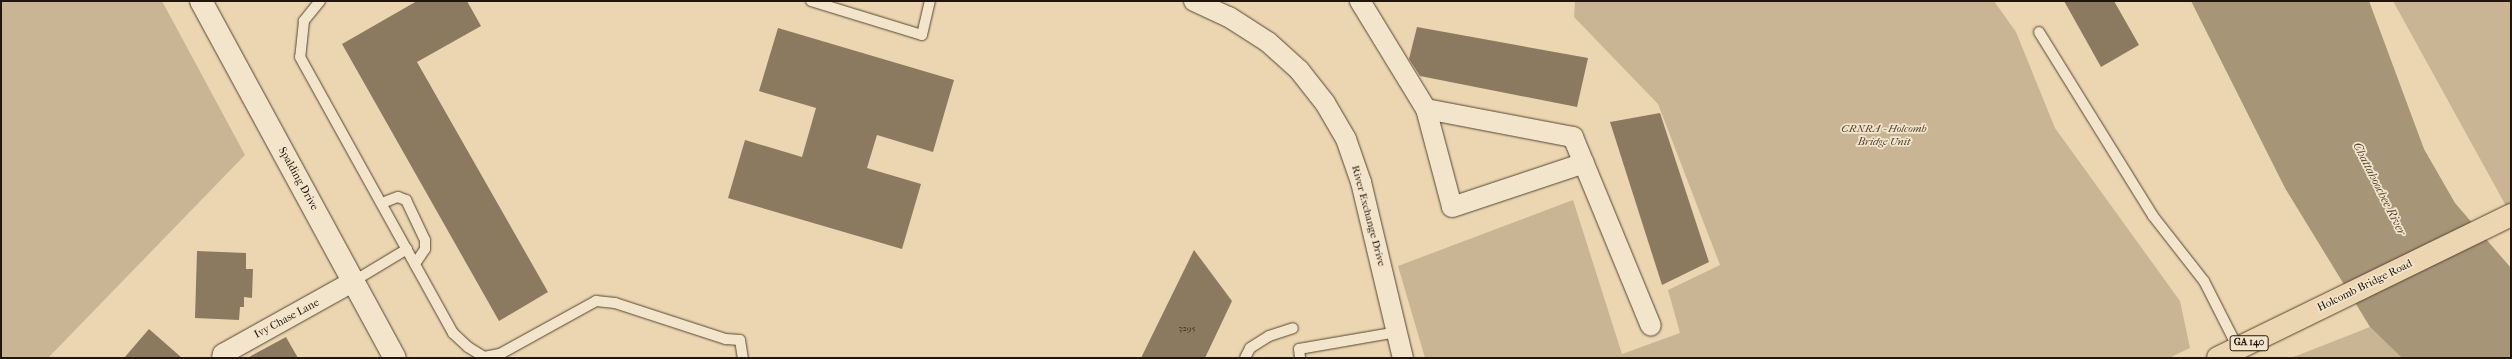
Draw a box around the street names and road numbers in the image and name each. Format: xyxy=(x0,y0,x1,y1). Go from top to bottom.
street label: Spalding Drive xyxy=(275,145,321,213)
street label: River Exchange Drive xyxy=(1348,164,1388,268)
street label: Holcomb Bridge Road xyxy=(2315,257,2415,315)
street label: Ivy Chase Lane xyxy=(252,296,322,342)
road number: GA 140 xyxy=(2229,335,2269,351)

